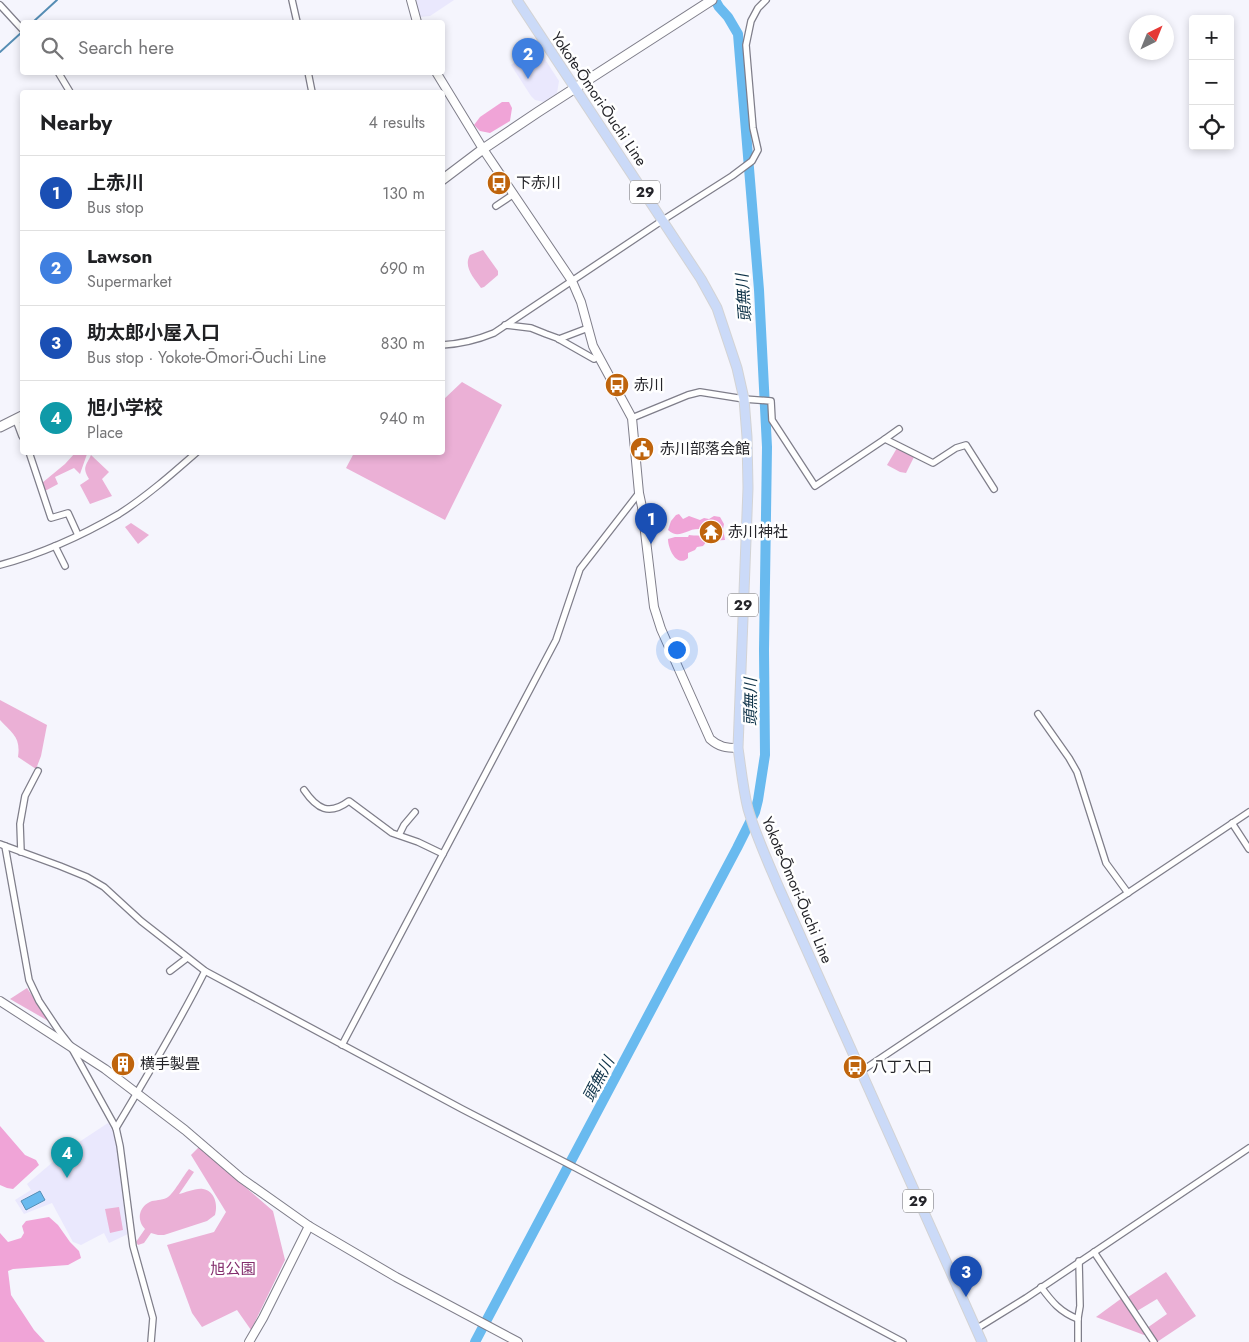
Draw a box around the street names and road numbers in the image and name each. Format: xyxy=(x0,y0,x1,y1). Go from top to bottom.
street label: Yokote-Ōmori-Ōuchi Line xyxy=(546,28,652,171)
road number: 29 xyxy=(630,180,660,203)
road number: 29 xyxy=(728,594,758,616)
street label: Yokote-Ōmori-Ōuchi Line xyxy=(756,813,838,967)
road number: 29 xyxy=(903,1190,933,1212)

